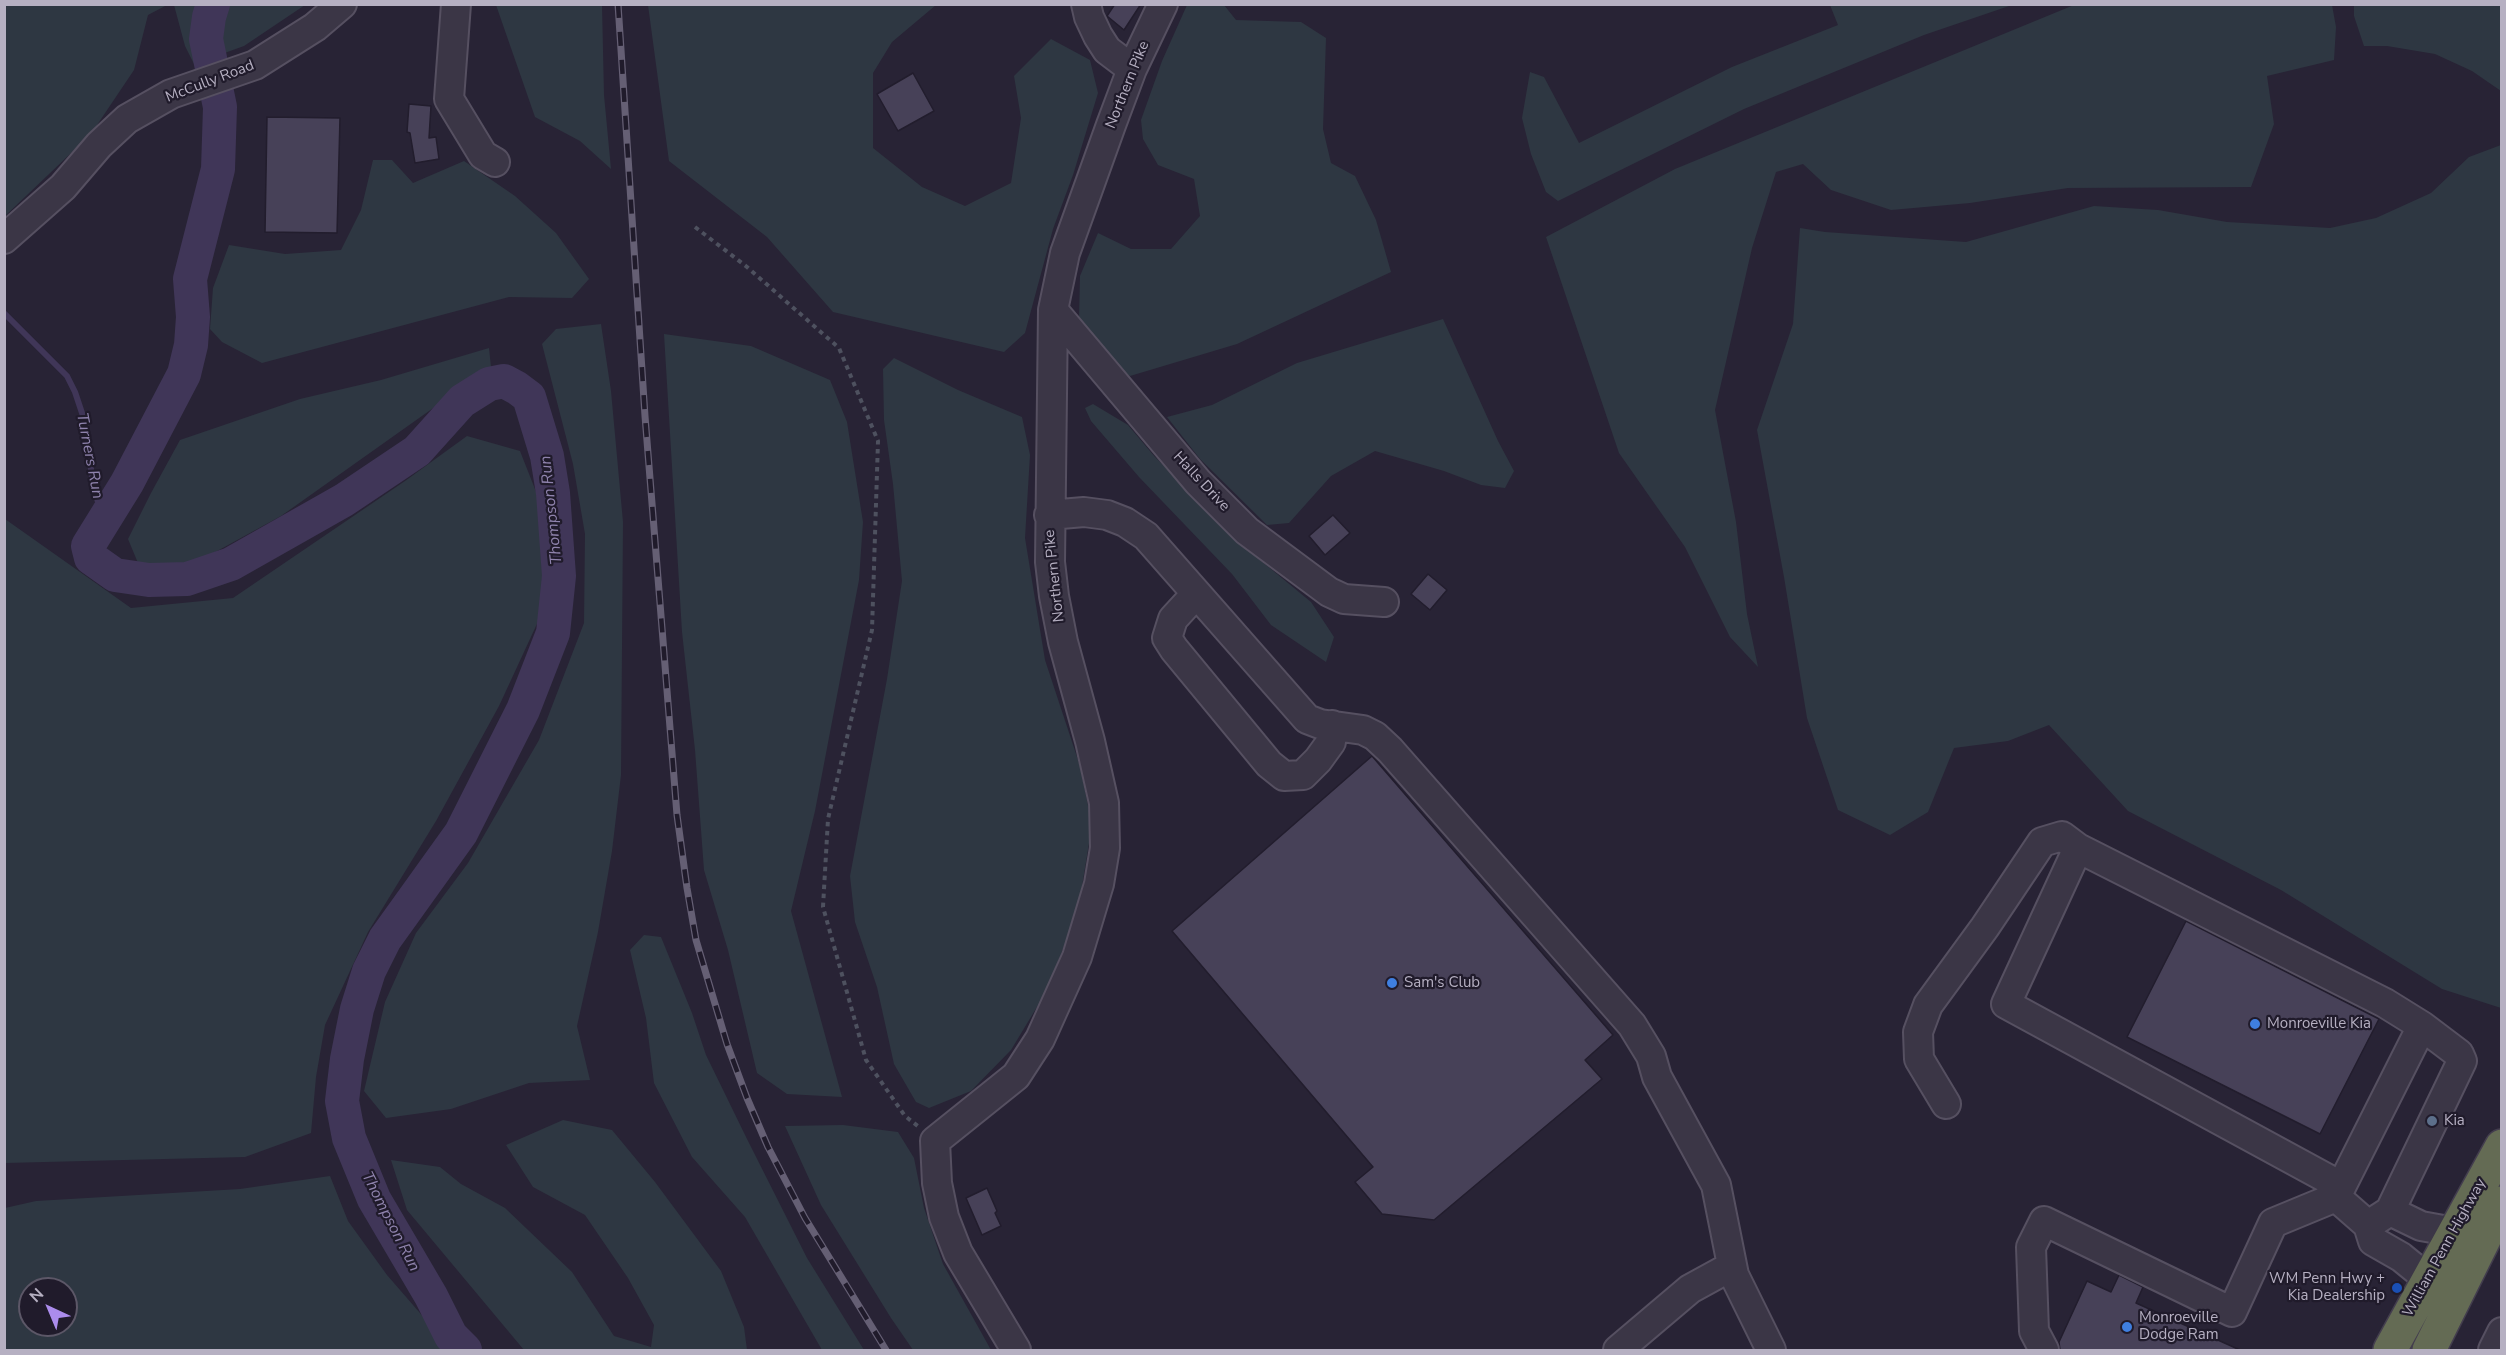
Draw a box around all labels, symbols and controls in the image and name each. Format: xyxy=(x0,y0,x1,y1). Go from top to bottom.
street label: Northern Pike xyxy=(1102,39,1154,131)
street label: McCully Road xyxy=(163,57,257,107)
water label: Turners Run xyxy=(71,411,107,501)
street label: Halls Drive xyxy=(1169,449,1233,515)
water label: Thompson Run xyxy=(537,455,567,565)
street label: Northern Pike xyxy=(1041,529,1069,623)
place label: Sam's Club xyxy=(1404,974,1480,992)
marker: Sam's Club xyxy=(1385,976,1399,990)
place label: Monroeville Kia xyxy=(2267,1015,2371,1033)
marker: Monroeville Kia xyxy=(2248,1017,2262,1031)
place label: Kia xyxy=(2444,1112,2465,1130)
marker: Kia xyxy=(2425,1114,2439,1128)
water label: Thompson Run xyxy=(357,1169,423,1275)
street label: William Penn Highway xyxy=(2400,1176,2490,1320)
place label: WM Penn Hwy + Kia Dealership xyxy=(2269,1270,2385,1305)
north arrow xyxy=(18,1277,78,1337)
marker: WM Penn Hwy + Kia Dealership xyxy=(2390,1281,2404,1295)
text: N xyxy=(25,1283,49,1308)
place label: Monroeville Dodge Ram xyxy=(2139,1309,2219,1344)
marker: Monroeville Dodge Ram xyxy=(2120,1320,2134,1334)

